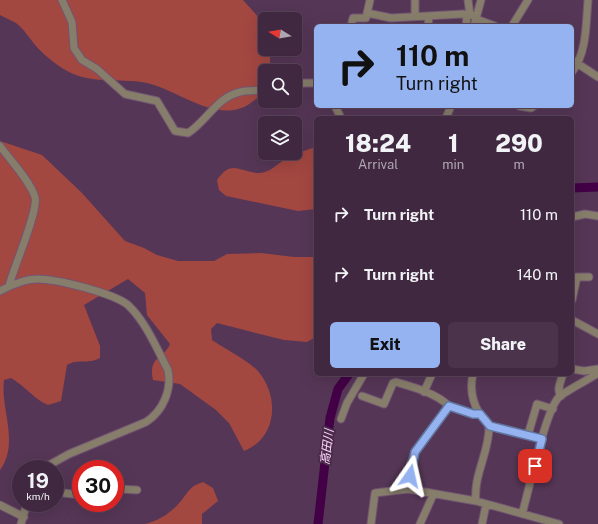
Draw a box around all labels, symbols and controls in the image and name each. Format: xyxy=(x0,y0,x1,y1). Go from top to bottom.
north arrow xyxy=(258,12,302,56)
map controls xyxy=(258,12,302,160)
text: 110 m xyxy=(396,39,469,72)
icon: right xyxy=(330,40,382,92)
button: search xyxy=(258,64,302,108)
text: Turn right xyxy=(396,73,478,94)
button: layers xyxy=(258,116,302,160)
text: 18:24 xyxy=(345,129,411,157)
text: 1 xyxy=(448,129,458,157)
text: 290 xyxy=(495,129,543,157)
text: Arrival xyxy=(358,157,398,172)
text: min xyxy=(442,157,464,172)
text: m xyxy=(513,157,525,172)
icon: right xyxy=(330,203,352,225)
text: Turn right xyxy=(364,206,434,223)
text: 110 m xyxy=(520,206,558,223)
icon: right xyxy=(330,263,352,285)
text: Turn right xyxy=(364,266,434,283)
text: 140 m xyxy=(517,266,558,283)
button: Exit xyxy=(330,322,440,368)
button: Share xyxy=(448,322,558,368)
water label: 高田川 xyxy=(318,426,336,466)
pin xyxy=(518,449,552,483)
position arrow xyxy=(389,455,431,497)
icon: arrive xyxy=(524,455,546,477)
speed limit sign: 30 xyxy=(72,460,124,512)
text: 19 xyxy=(27,469,49,493)
text: km/h xyxy=(26,490,50,502)

